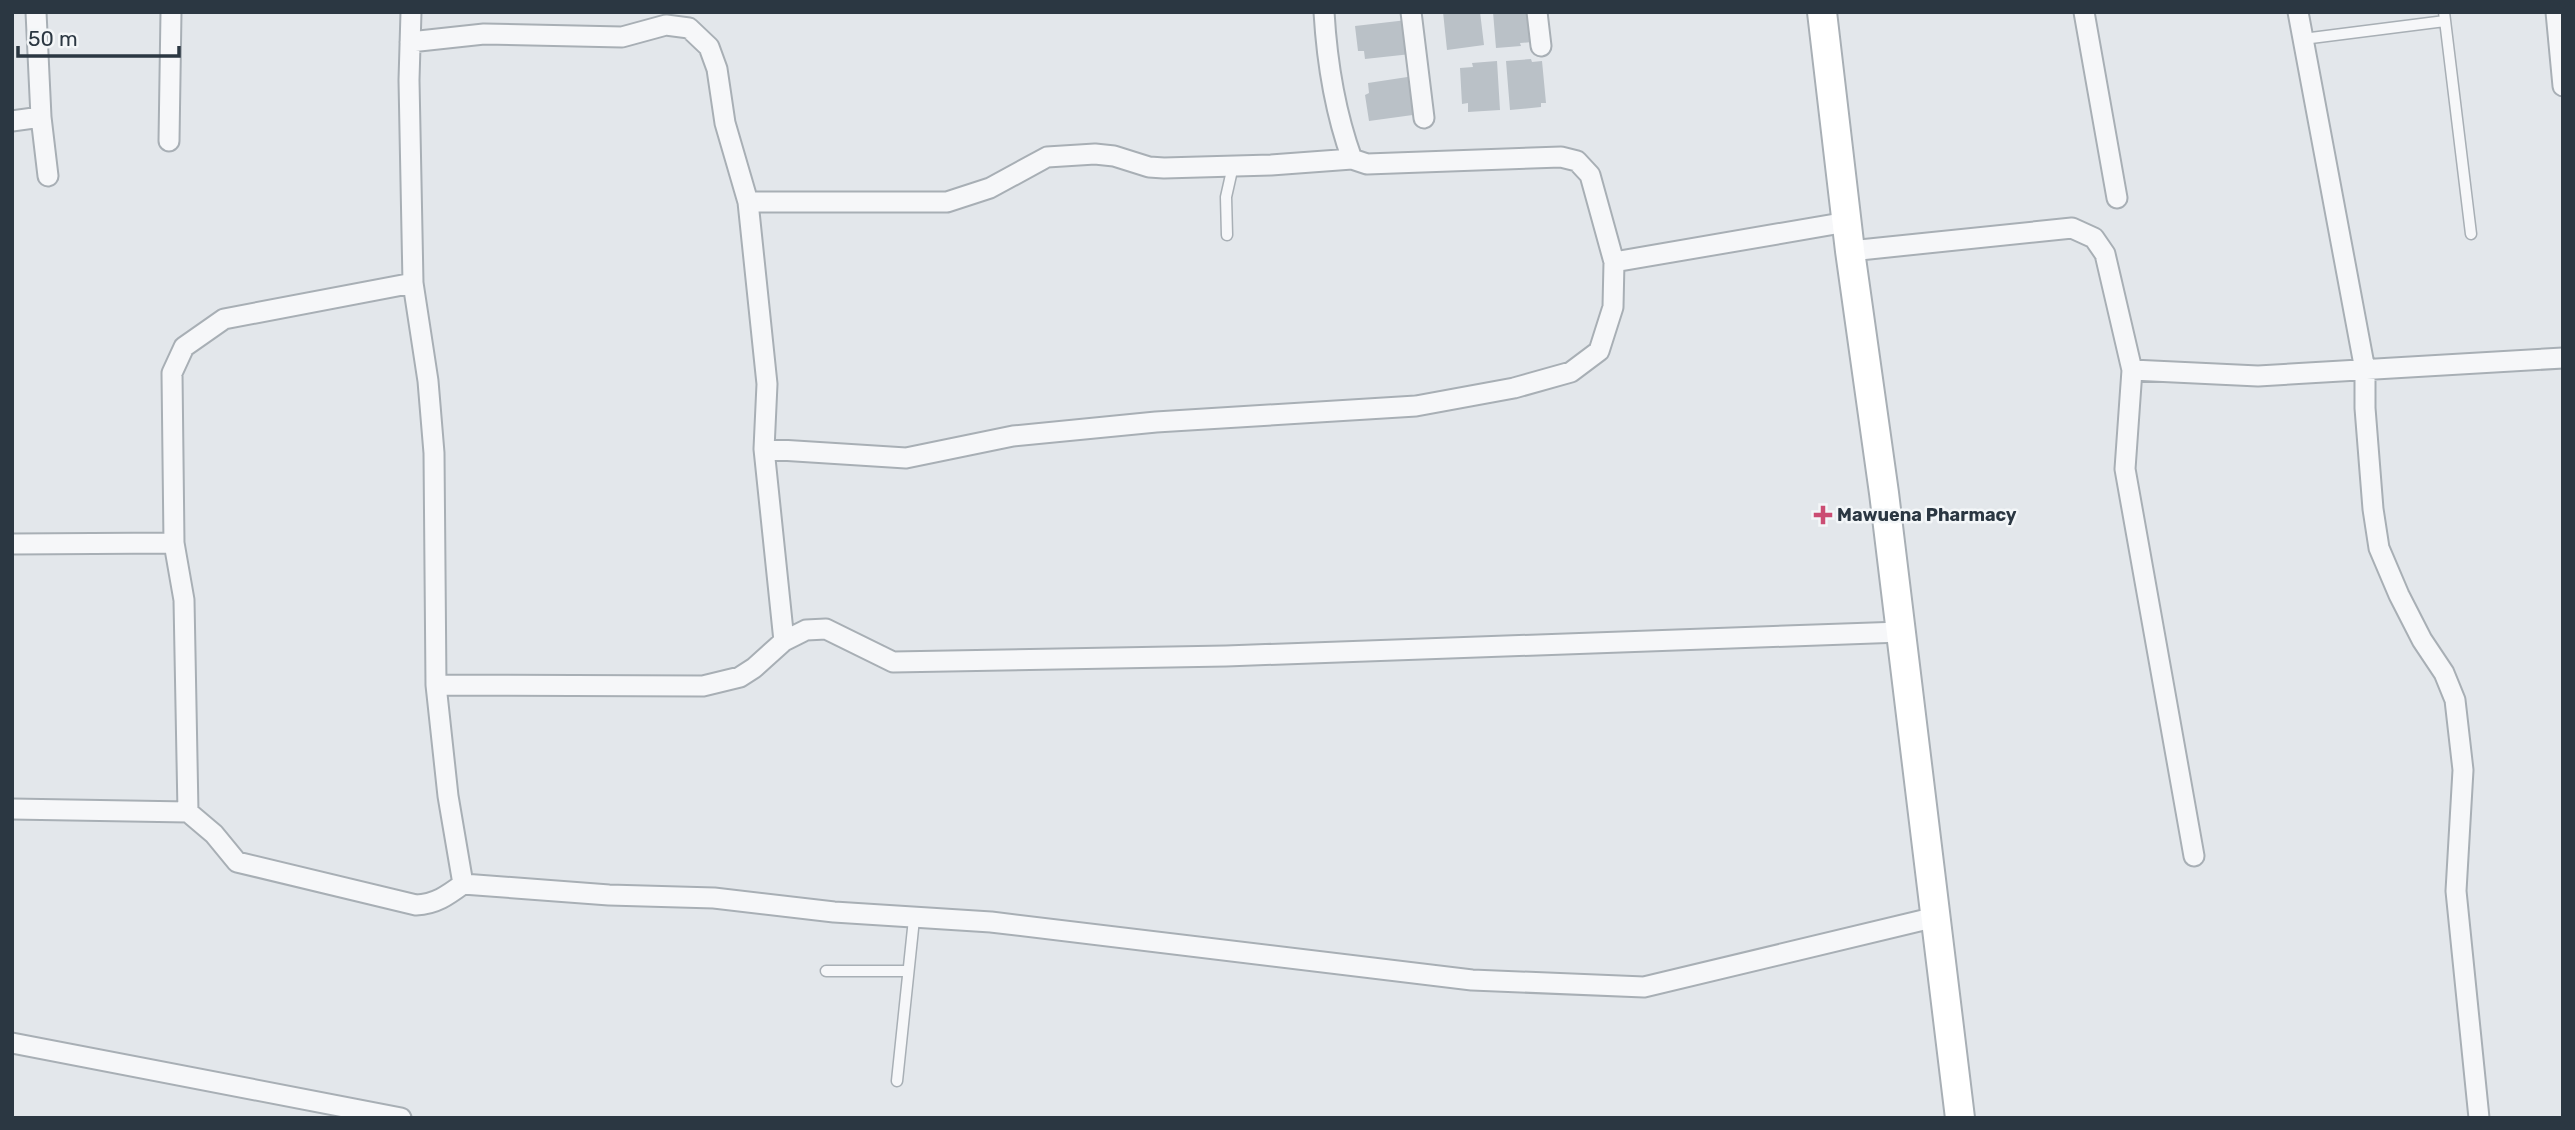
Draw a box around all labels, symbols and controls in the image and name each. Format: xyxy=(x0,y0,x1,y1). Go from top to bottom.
scale bar xyxy=(18,14,178,58)
text: 50 m xyxy=(28,26,78,51)
place label: Mawuena Pharmacy xyxy=(1837,504,2017,526)
marker: Mawuena Pharmacy xyxy=(1815,507,1831,523)

